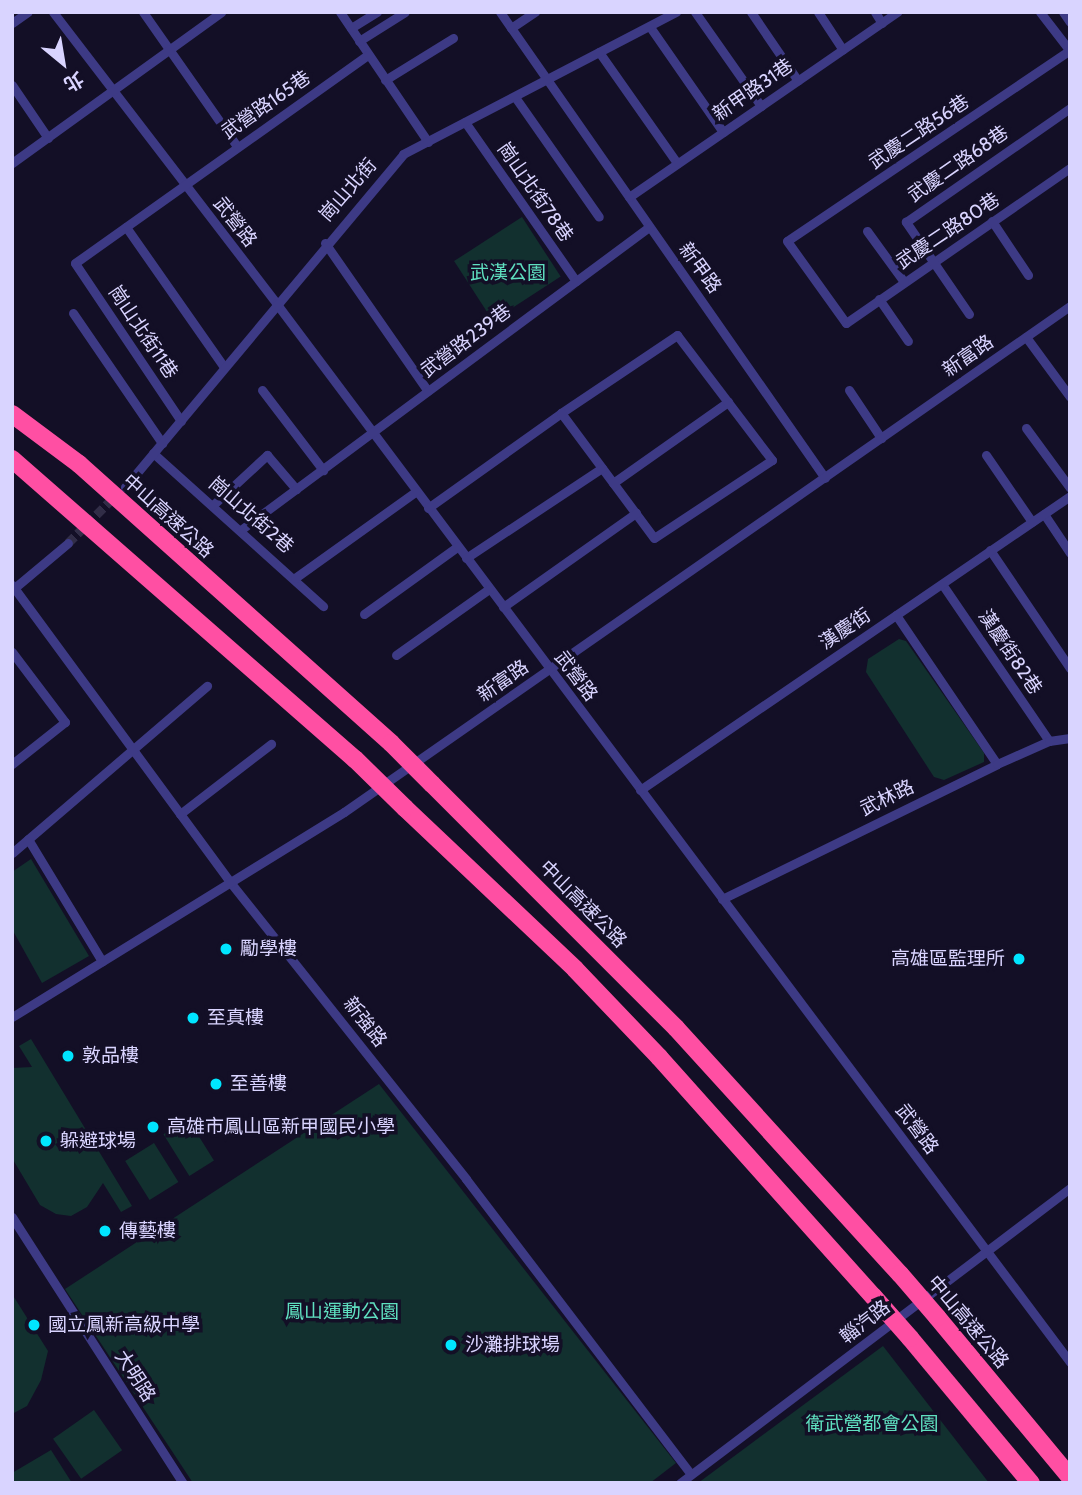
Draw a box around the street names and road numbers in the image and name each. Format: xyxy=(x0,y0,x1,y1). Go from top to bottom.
street label: 新甲路31巷 xyxy=(709,54,797,126)
street label: 武營路165巷 xyxy=(217,66,315,144)
street label: 武慶二路56巷 xyxy=(865,90,973,174)
street label: 武慶二路68巷 xyxy=(903,121,1013,207)
street label: 崗山北街78巷 xyxy=(492,138,578,246)
street label: 崗山北街 xyxy=(314,154,382,226)
street label: 武慶二路80巷 xyxy=(892,188,1004,274)
street label: 武營路 xyxy=(208,193,262,251)
street label: 新甲路 xyxy=(674,238,726,298)
street label: 崗山北街11巷 xyxy=(104,281,182,383)
street label: 武營路239巷 xyxy=(416,300,516,382)
street label: 新富路 xyxy=(938,330,998,382)
street label: 中山高速公路 xyxy=(118,469,218,563)
street label: 崗山北街2巷 xyxy=(204,472,298,558)
street label: 漢慶街 xyxy=(815,604,875,654)
street label: 漢慶街82巷 xyxy=(973,605,1047,699)
street label: 武營路 xyxy=(550,646,602,706)
street label: 新富路 xyxy=(473,655,533,707)
street label: 武林路 xyxy=(856,775,918,821)
street label: 中山高速公路 xyxy=(535,856,631,952)
street label: 新強路 xyxy=(338,993,392,1051)
street label: 武營路 xyxy=(891,1099,943,1159)
street label: 中山高速公路 xyxy=(923,1271,1013,1373)
street label: 輜汽路 xyxy=(836,1295,894,1349)
street label: 大明路 xyxy=(110,1346,160,1406)

